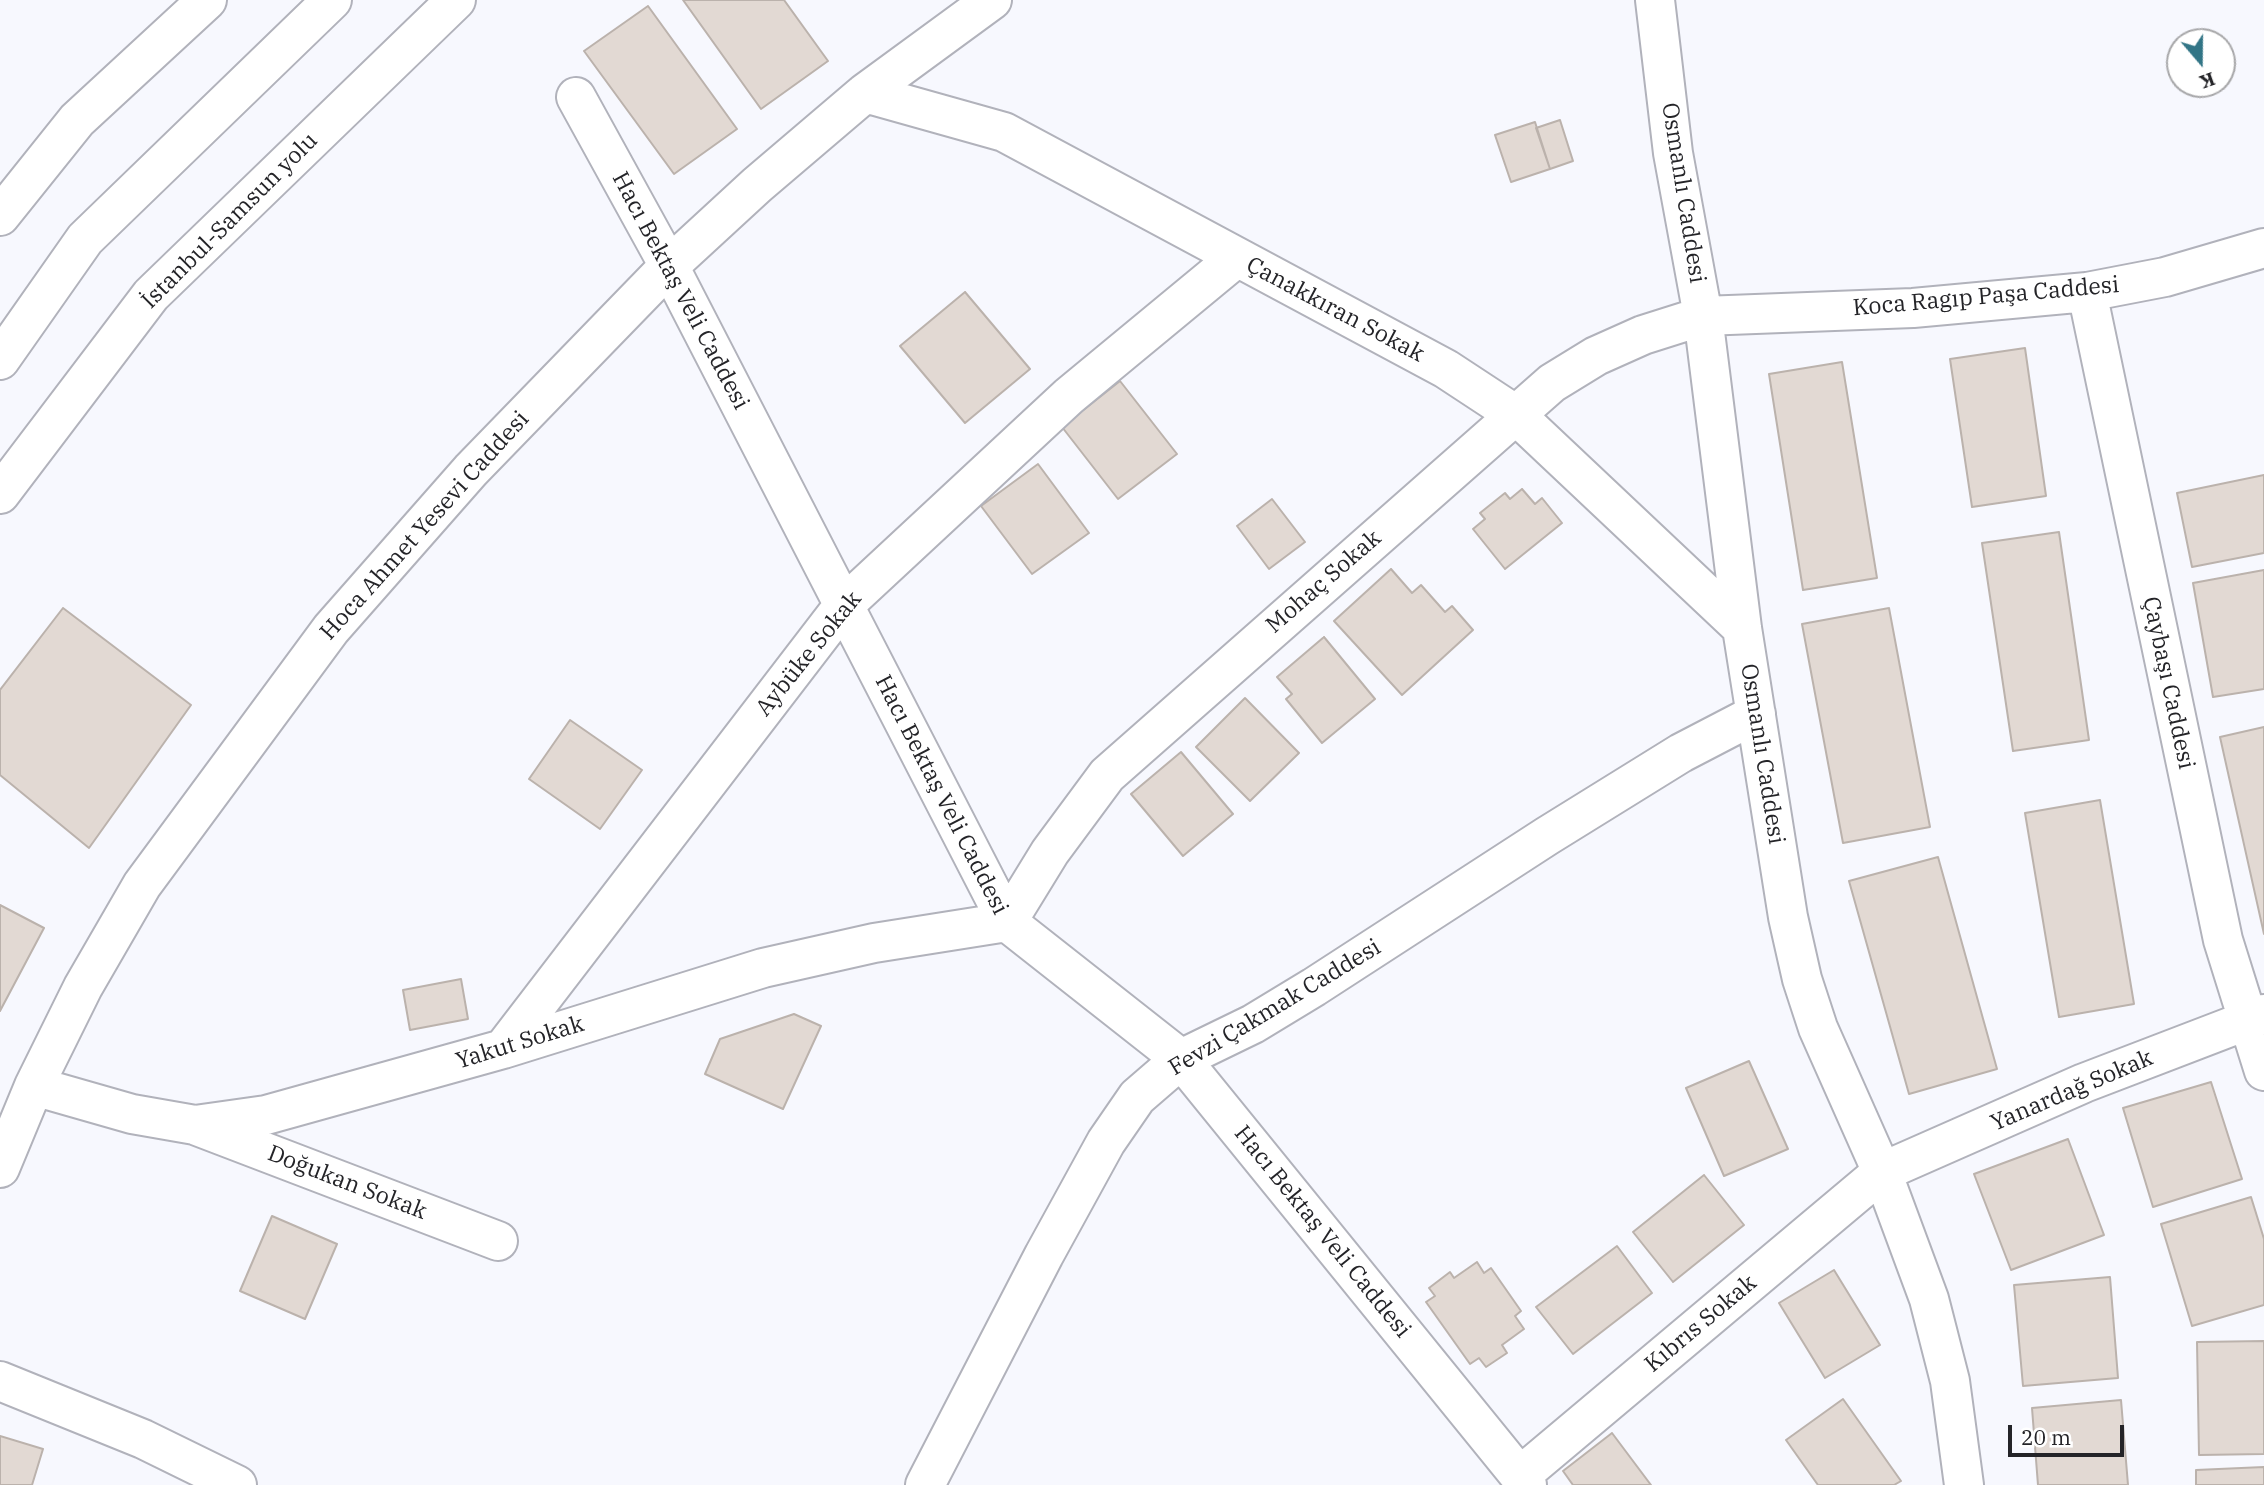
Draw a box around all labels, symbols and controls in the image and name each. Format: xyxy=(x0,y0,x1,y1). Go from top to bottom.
north arrow xyxy=(2166,28,2236,98)
text: K xyxy=(2197,67,2218,95)
street label: Osmanlı Caddesi xyxy=(1655,101,1711,285)
street label: İstanbul-Samsun yolu xyxy=(136,127,324,315)
street label: Hacı Bektaş Veli Caddesi xyxy=(606,167,754,415)
street label: Çanakkıran Sokak xyxy=(1241,251,1429,369)
street label: Koca Ragıp Paşa Caddesi xyxy=(1852,272,2120,322)
street label: Hoca Ahmet Yesevi Caddesi xyxy=(315,406,535,646)
street label: Mohaç Sokak xyxy=(1261,525,1387,639)
street label: Aybüke Sokak xyxy=(750,586,868,722)
street label: Çaybaşı Caddesi xyxy=(2136,594,2200,772)
street label: Osmanlı Caddesi xyxy=(1734,662,1790,846)
street label: Hacı Bektaş Veli Caddesi xyxy=(869,671,1013,919)
street label: Fevzi Çakmak Caddesi xyxy=(1164,934,1386,1082)
street label: Yakut Sokak xyxy=(453,1010,587,1076)
street label: Yanardağ Sokak xyxy=(1987,1044,2157,1138)
street label: Hacı Bektaş Veli Caddesi xyxy=(1228,1120,1416,1344)
street label: Doğukan Sokak xyxy=(264,1140,430,1226)
street label: Kıbrıs Sokak xyxy=(1640,1269,1762,1379)
scale bar xyxy=(2012,1412,2128,1456)
text: 20 m xyxy=(2021,1423,2071,1451)

